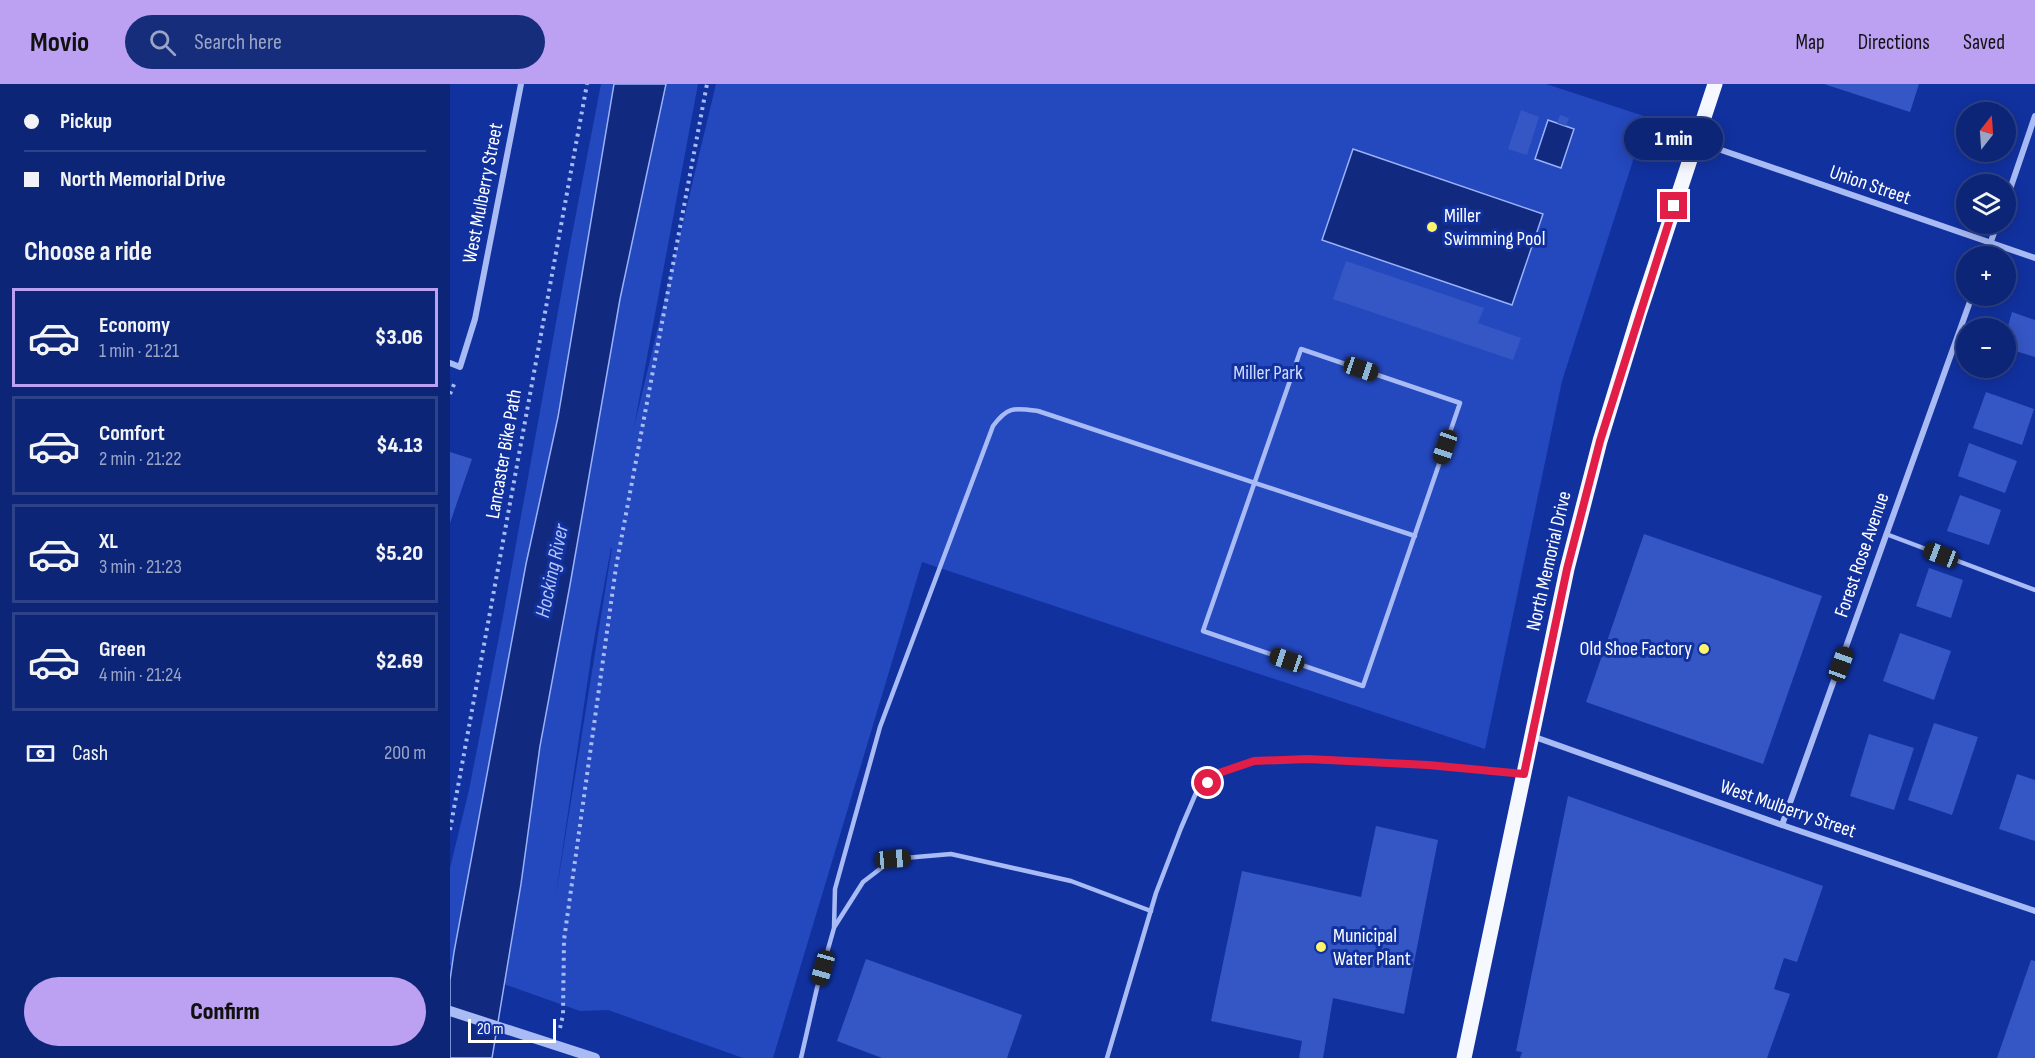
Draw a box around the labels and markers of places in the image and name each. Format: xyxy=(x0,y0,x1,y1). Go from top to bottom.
place label: Miller Swimming Pool xyxy=(1444,204,1545,251)
marker: Miller Swimming Pool xyxy=(1425,220,1439,234)
place label: Old Shoe Factory xyxy=(1580,637,1692,661)
marker: Old Shoe Factory xyxy=(1697,642,1711,656)
place label: Municipal Water Plant xyxy=(1333,924,1411,971)
marker: Municipal Water Plant xyxy=(1314,940,1328,954)

